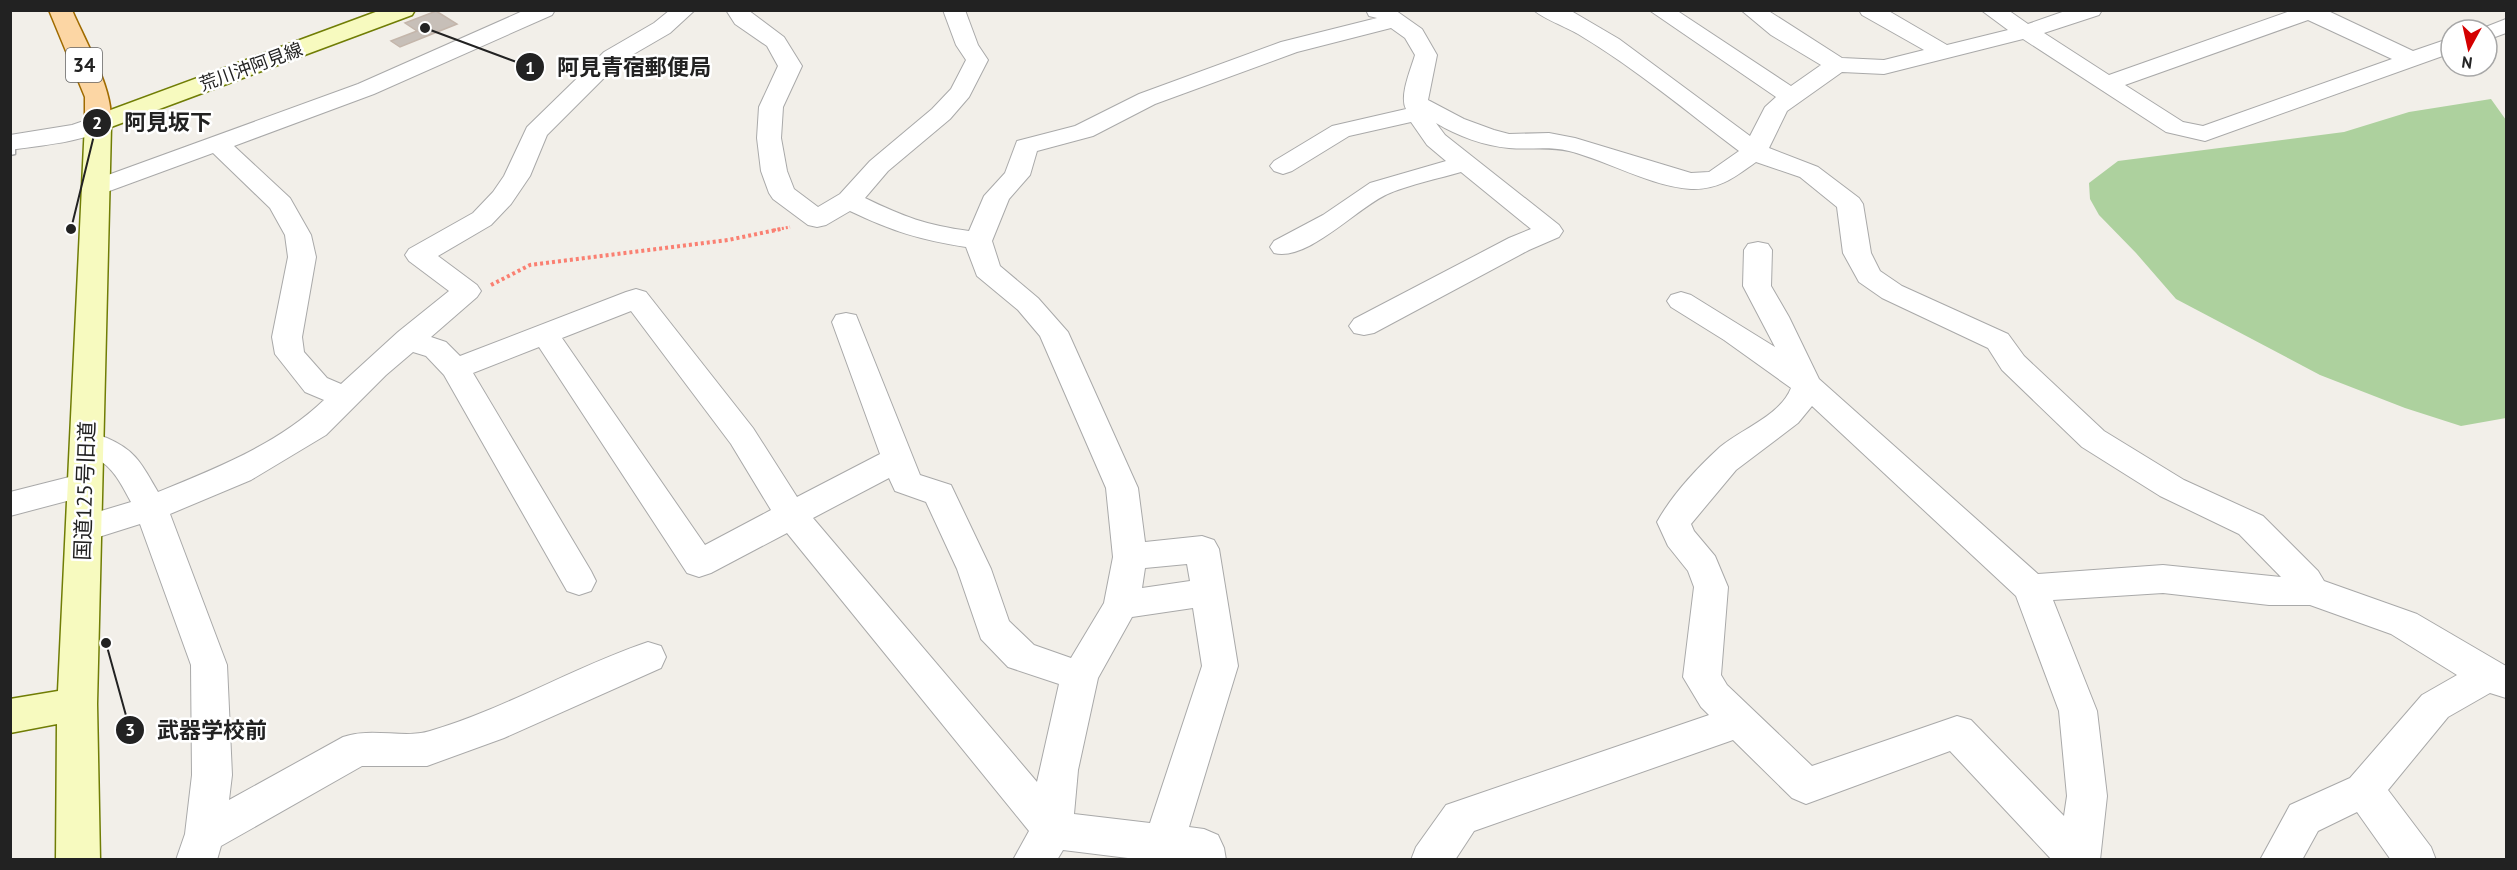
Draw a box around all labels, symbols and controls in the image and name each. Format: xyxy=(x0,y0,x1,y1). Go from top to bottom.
north arrow xyxy=(2439,18,2499,78)
street label: 荒川沖阿見線 xyxy=(196,37,306,96)
callout: 阿見青宿郵便局 xyxy=(515,47,723,87)
road number: 34 xyxy=(66,48,102,82)
text: N xyxy=(2460,52,2474,73)
text: 阿見青宿郵便局 xyxy=(557,53,711,81)
text: 1 xyxy=(525,56,535,79)
callout: 阿見坂下 xyxy=(82,103,224,143)
text: 阿見坂下 xyxy=(124,108,212,136)
text: 2 xyxy=(92,111,102,134)
street label: 国道125号旧道 xyxy=(69,421,100,561)
callout: 武器学校前 xyxy=(115,710,279,750)
text: 武器学校前 xyxy=(157,716,267,744)
text: 3 xyxy=(125,718,135,741)

